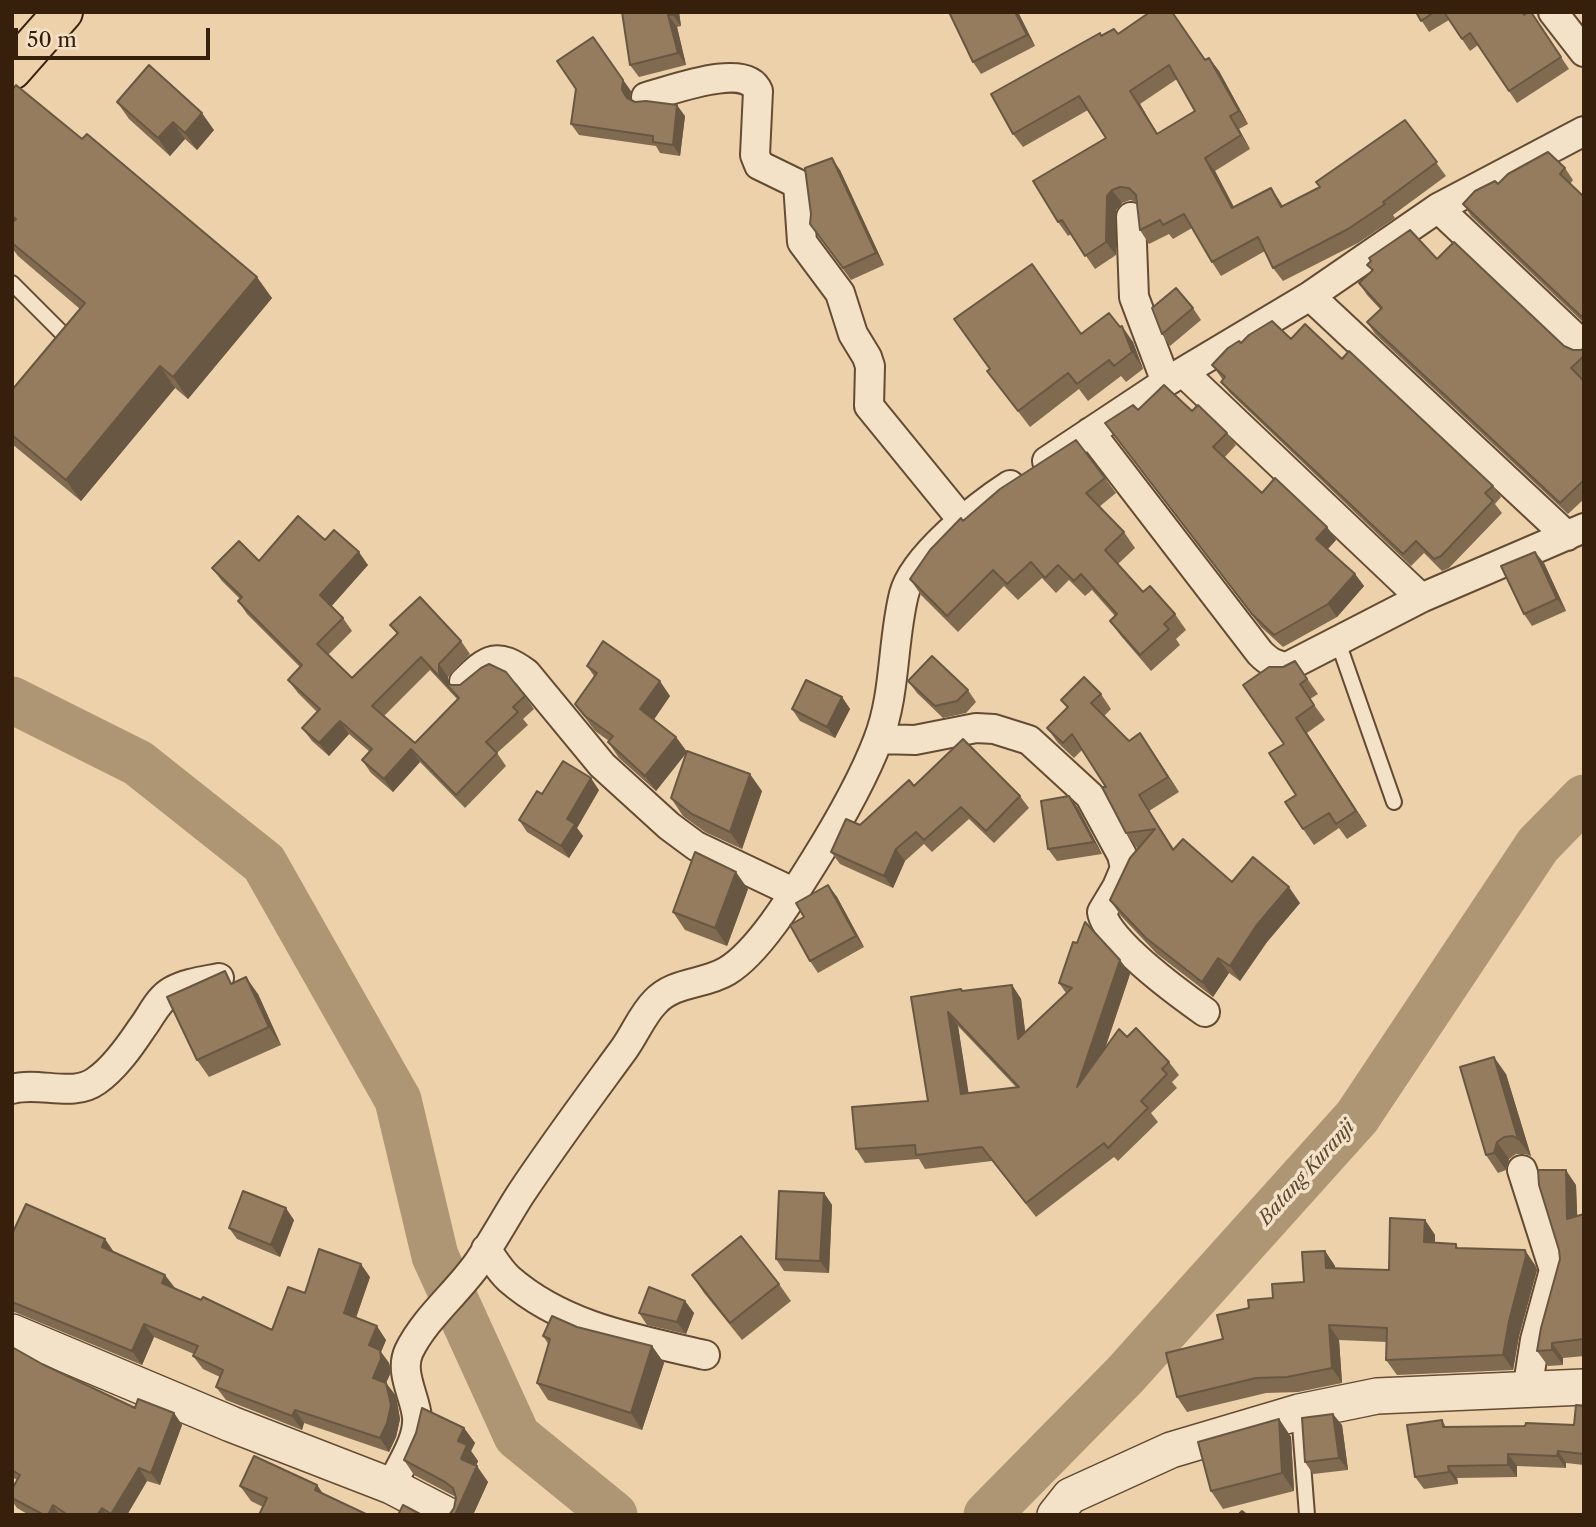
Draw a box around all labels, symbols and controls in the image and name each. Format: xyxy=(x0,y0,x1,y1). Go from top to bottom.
scale bar xyxy=(18,14,214,58)
text: 50 m xyxy=(27,27,77,52)
water label: Batang Kuranji xyxy=(1254,1116,1360,1230)

